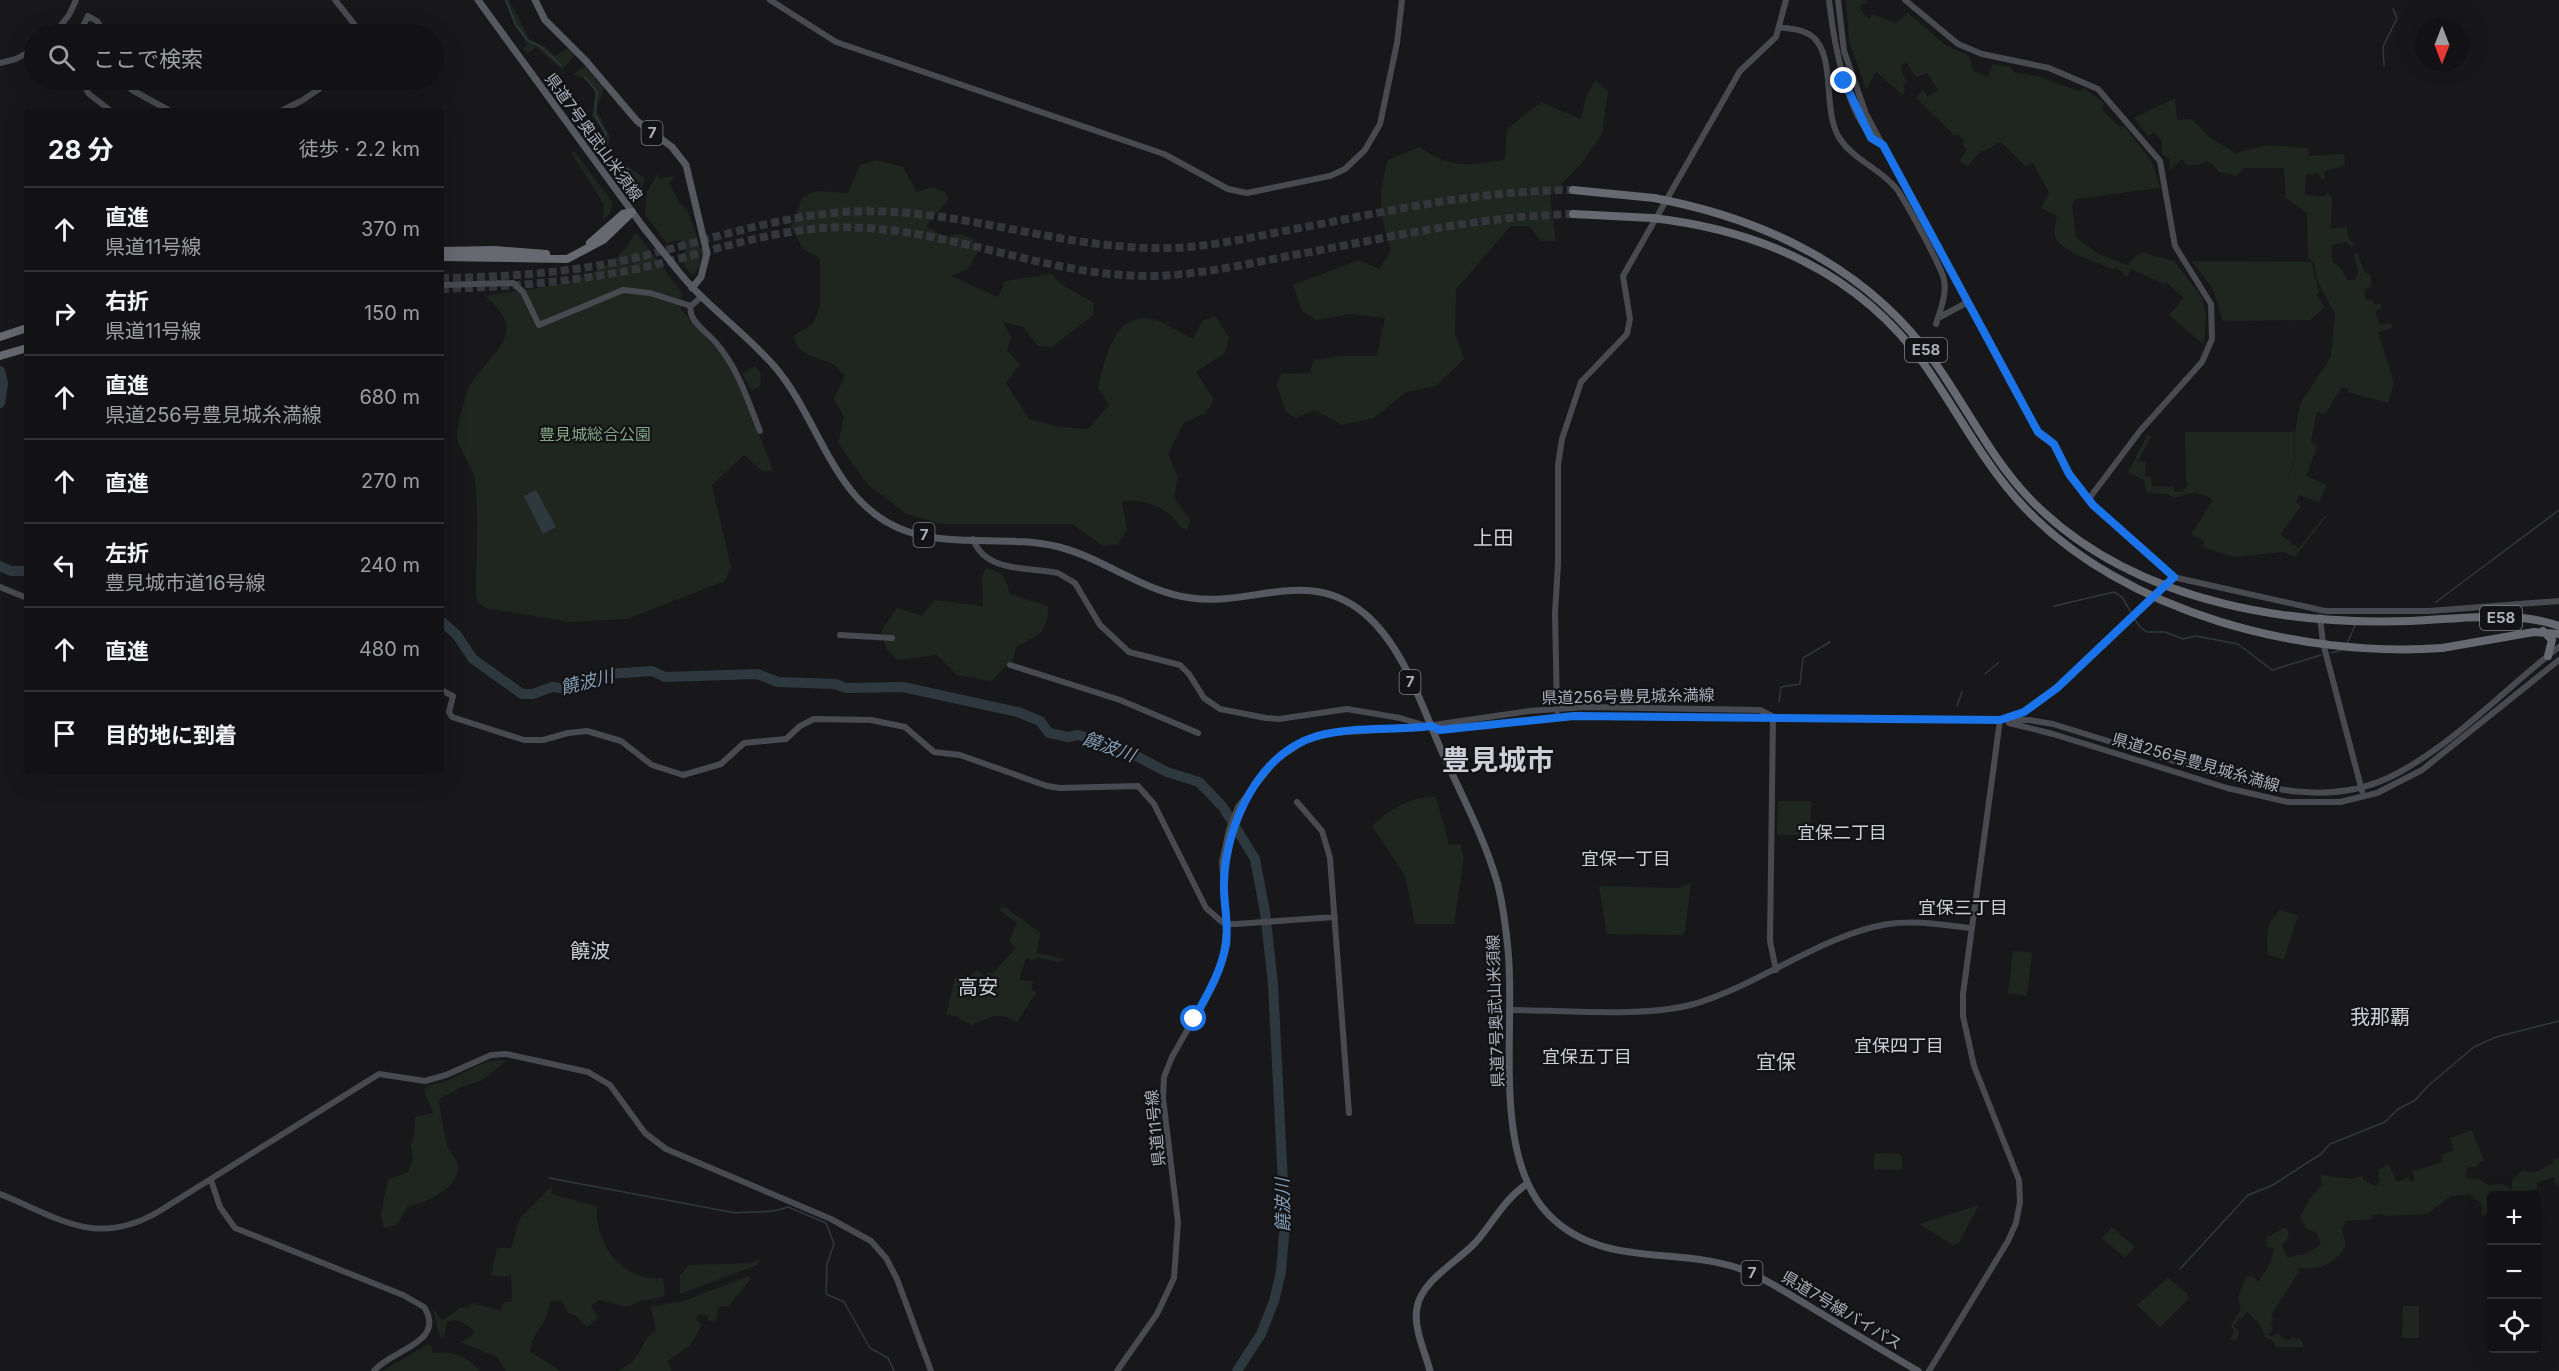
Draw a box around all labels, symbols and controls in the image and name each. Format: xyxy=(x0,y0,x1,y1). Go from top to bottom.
north arrow xyxy=(2415,18,2469,72)
search box xyxy=(24,24,444,90)
icon: search xyxy=(45,41,78,74)
text: ここで検索 xyxy=(93,46,203,72)
route end xyxy=(1830,67,1856,93)
street label: 県道7号奥武山米須線 xyxy=(541,69,647,205)
road number: 7 xyxy=(642,121,662,145)
text: 28 分 xyxy=(48,134,113,165)
text: 徒歩 · 2.2 km xyxy=(299,137,420,161)
text: 直進 xyxy=(105,204,149,230)
icon: ahead xyxy=(48,213,81,246)
text: 370 m xyxy=(361,217,420,241)
text: 県道11号線 xyxy=(105,235,201,259)
text: 右折 xyxy=(105,288,149,314)
icon: right xyxy=(48,297,81,330)
text: 150 m xyxy=(364,301,420,325)
text: 県道11号線 xyxy=(105,319,201,343)
road number: E58 xyxy=(1905,338,1947,362)
text: 直進 xyxy=(105,372,149,398)
icon: ahead xyxy=(48,381,81,414)
text: 680 m xyxy=(359,385,420,409)
text: 県道256号豊見城糸満線 xyxy=(105,403,322,427)
park label: 豊見城総合公園 xyxy=(539,424,651,444)
icon: ahead xyxy=(48,465,81,498)
text: 270 m xyxy=(361,469,420,493)
text: 直進 xyxy=(105,470,149,496)
road number: 7 xyxy=(914,523,934,547)
district label: 上田 xyxy=(1473,526,1513,550)
text: 左折 xyxy=(105,540,149,566)
icon: left xyxy=(48,549,81,582)
text: 240 m xyxy=(359,553,420,577)
text: 豊見城市道16号線 xyxy=(105,571,266,595)
road number: E58 xyxy=(2480,606,2522,630)
icon: ahead xyxy=(48,633,81,666)
text: 480 m xyxy=(359,637,420,661)
text: 直進 xyxy=(105,638,149,664)
water label: 饒波川 xyxy=(558,664,618,698)
road number: 7 xyxy=(1400,670,1420,694)
street label: 県道256号豊見城糸満線 xyxy=(1541,684,1715,708)
icon: arrive xyxy=(48,717,81,750)
text: 目的地に到着 xyxy=(105,722,237,748)
water label: 饒波川 xyxy=(1080,727,1140,766)
street label: 県道256号豊見城糸満線 xyxy=(2110,728,2282,796)
district label: 豊見城市 xyxy=(1442,743,1554,777)
district label: 宜保二丁目 xyxy=(1797,822,1887,843)
district label: 宜保一丁目 xyxy=(1581,848,1671,869)
district label: 宜保三丁目 xyxy=(1918,897,2008,918)
street label: 県道7号奥武山米須線 xyxy=(1482,934,1508,1088)
district label: 饒波 xyxy=(570,939,610,963)
district label: 高安 xyxy=(958,975,998,999)
route start xyxy=(1180,1005,1206,1031)
district label: 我那覇 xyxy=(2350,1005,2410,1029)
district label: 宜保四丁目 xyxy=(1854,1035,1944,1056)
district label: 宜保五丁目 xyxy=(1542,1046,1632,1067)
district label: 宜保 xyxy=(1756,1050,1796,1074)
street label: 県道11号線 xyxy=(1141,1089,1169,1167)
water label: 饒波川 xyxy=(1271,1176,1293,1232)
map controls xyxy=(2487,1191,2541,1353)
button: + xyxy=(2487,1191,2541,1245)
button: − xyxy=(2487,1245,2541,1299)
road number: 7 xyxy=(1742,1261,1762,1285)
street label: 県道7号線バイパス xyxy=(1778,1266,1906,1354)
button: locate xyxy=(2487,1299,2541,1353)

